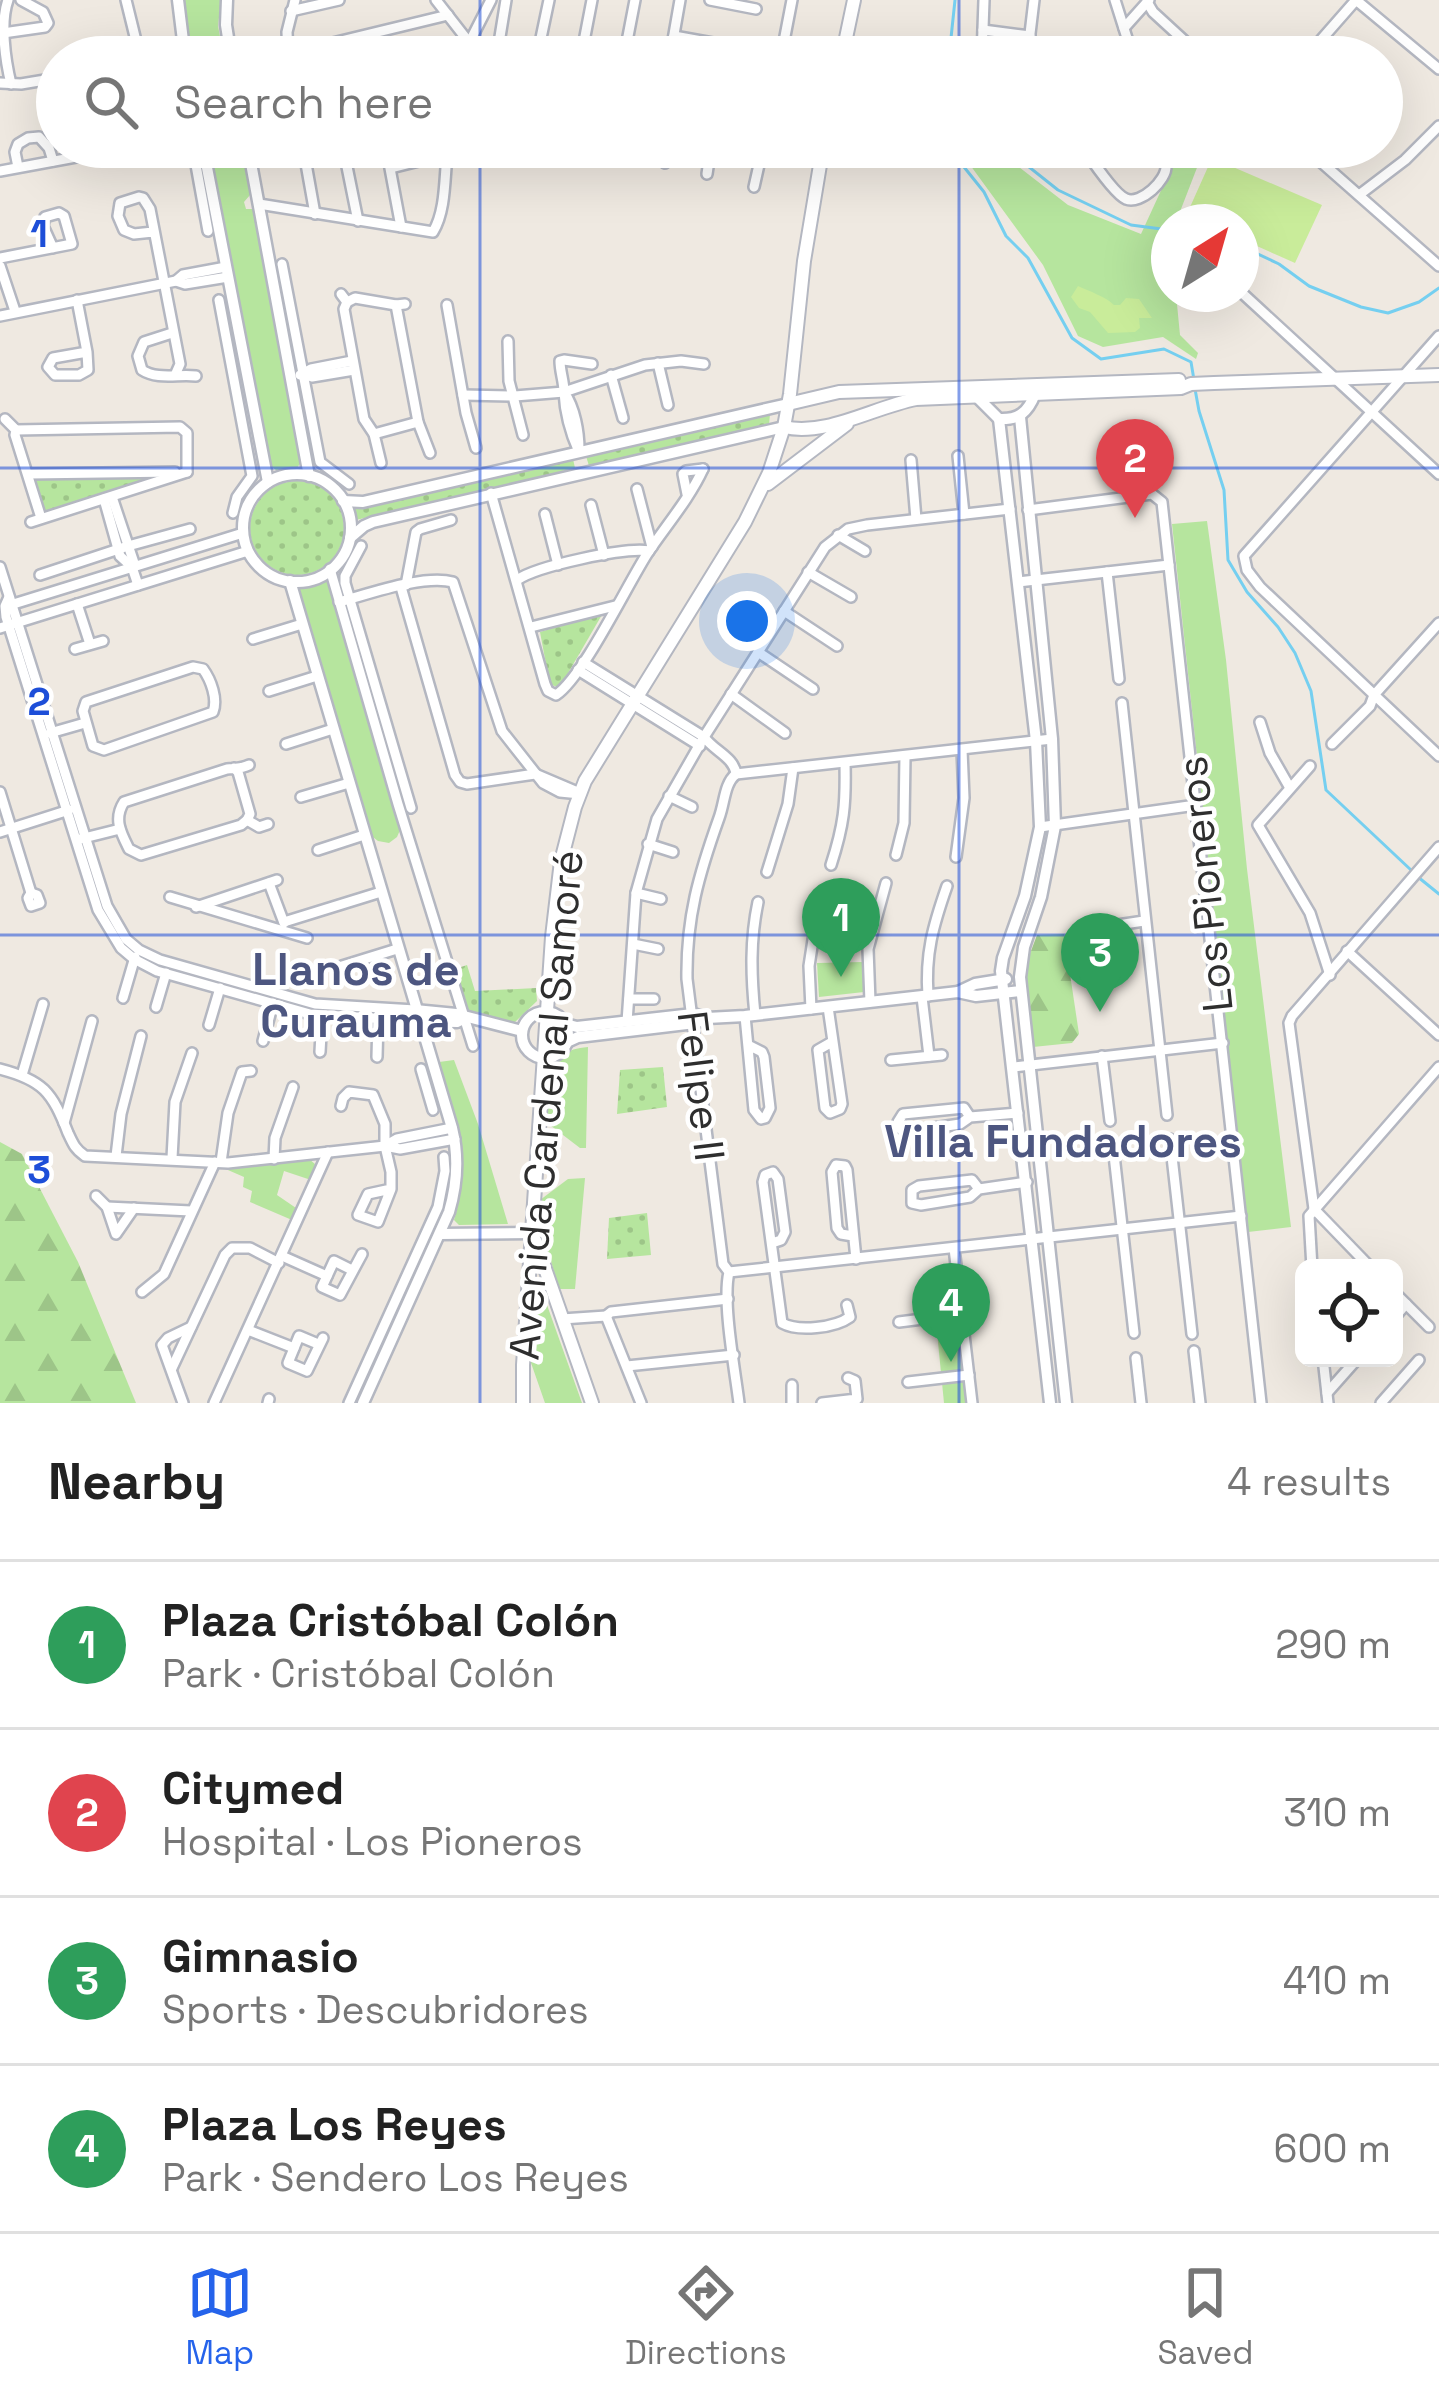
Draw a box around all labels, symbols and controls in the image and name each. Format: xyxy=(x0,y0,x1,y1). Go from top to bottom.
search box xyxy=(36,36,1403,168)
icon: search xyxy=(78,69,144,135)
text: Search here xyxy=(174,74,433,131)
north arrow xyxy=(1151,204,1259,312)
text: 1 xyxy=(30,209,48,258)
pin: 2 xyxy=(1096,419,1174,518)
your location xyxy=(717,591,777,651)
text: 2 xyxy=(27,677,51,726)
street label: Los Pioneros xyxy=(1165,753,1245,1015)
street label: Avenida Cardenal Samoré xyxy=(497,848,595,1362)
pin: 1 xyxy=(802,878,880,977)
pin: 3 xyxy=(1061,913,1139,1012)
district label: Llanos de Curauma xyxy=(252,941,460,1050)
street label: Felipe II xyxy=(665,1008,737,1164)
district label: Villa Fundadores xyxy=(884,1113,1242,1170)
text: 3 xyxy=(27,1145,51,1194)
map controls xyxy=(1295,1259,1403,1367)
button: locate xyxy=(1295,1259,1403,1367)
pin: 4 xyxy=(912,1263,990,1362)
text: Nearby xyxy=(48,1449,225,1514)
text: 4 results xyxy=(1227,1457,1391,1506)
text: Plaza Cristóbal Colón xyxy=(162,1592,619,1649)
text: 1 xyxy=(78,1620,96,1669)
text: 290 m xyxy=(1275,1620,1391,1669)
text: Park · Cristóbal Colón xyxy=(162,1649,555,1698)
text: Citymed xyxy=(162,1760,344,1817)
text: 2 xyxy=(75,1788,99,1837)
text: 310 m xyxy=(1283,1788,1391,1837)
text: Hospital · Los Pioneros xyxy=(162,1817,583,1866)
text: Gimnasio xyxy=(162,1928,359,1985)
text: 3 xyxy=(75,1956,99,2005)
text: 410 m xyxy=(1283,1956,1391,2005)
text: Sports · Descubridores xyxy=(162,1985,589,2034)
text: Plaza Los Reyes xyxy=(162,2096,507,2153)
text: 4 xyxy=(75,2124,99,2173)
text: 600 m xyxy=(1274,2124,1391,2173)
text: Park · Sendero Los Reyes xyxy=(162,2153,629,2202)
tab: Map xyxy=(185,2260,254,2374)
tab: Directions xyxy=(625,2260,787,2374)
tab: Saved xyxy=(1157,2260,1254,2374)

